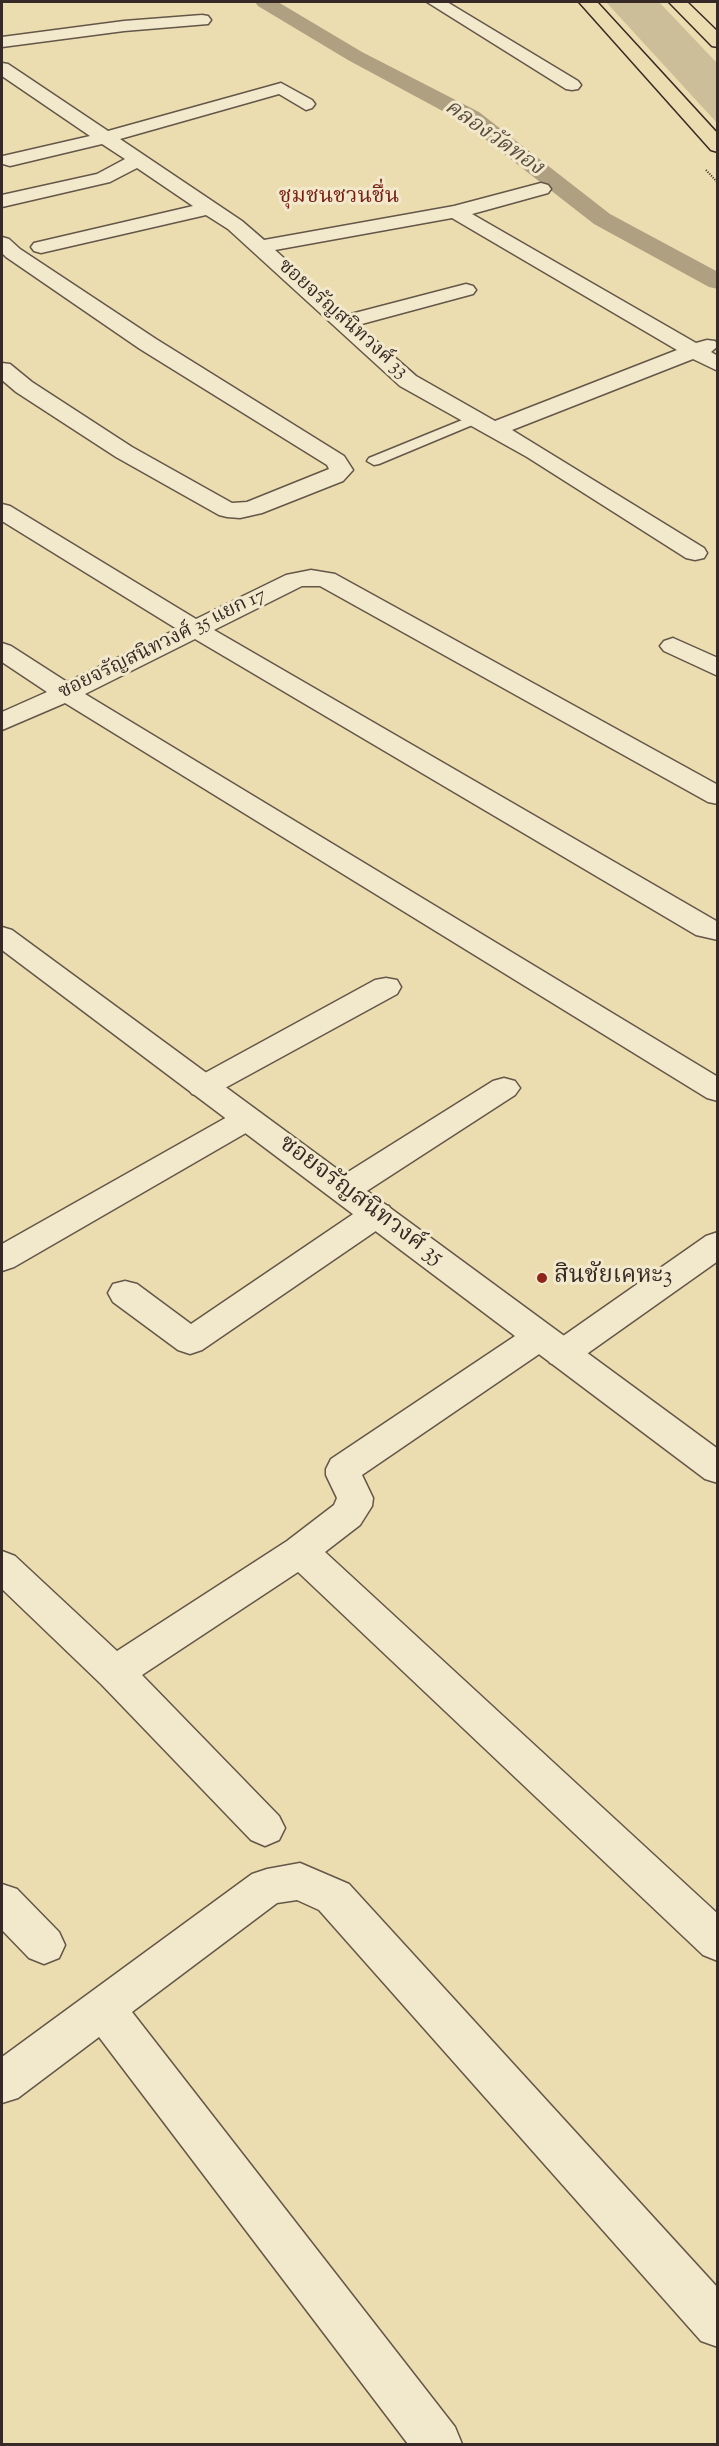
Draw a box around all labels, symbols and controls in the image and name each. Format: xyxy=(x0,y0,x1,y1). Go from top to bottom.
water label: คลองวัดทอง xyxy=(439,95,547,183)
district label: ชุมชนชวนชื่น xyxy=(279,185,399,211)
street label: ซอยจรัญสนิทวงศ์ 33 xyxy=(272,255,412,385)
street label: ซอยจรัญสนิทวงศ์ 35 แยก 17 xyxy=(55,584,271,706)
street label: ซอยจรัญสนิทวงศ์ 35 xyxy=(272,1131,448,1273)
place label: สินชัยเคหะ3 xyxy=(554,1264,672,1292)
marker: สินชัยเคหะ3 xyxy=(535,1271,549,1285)

